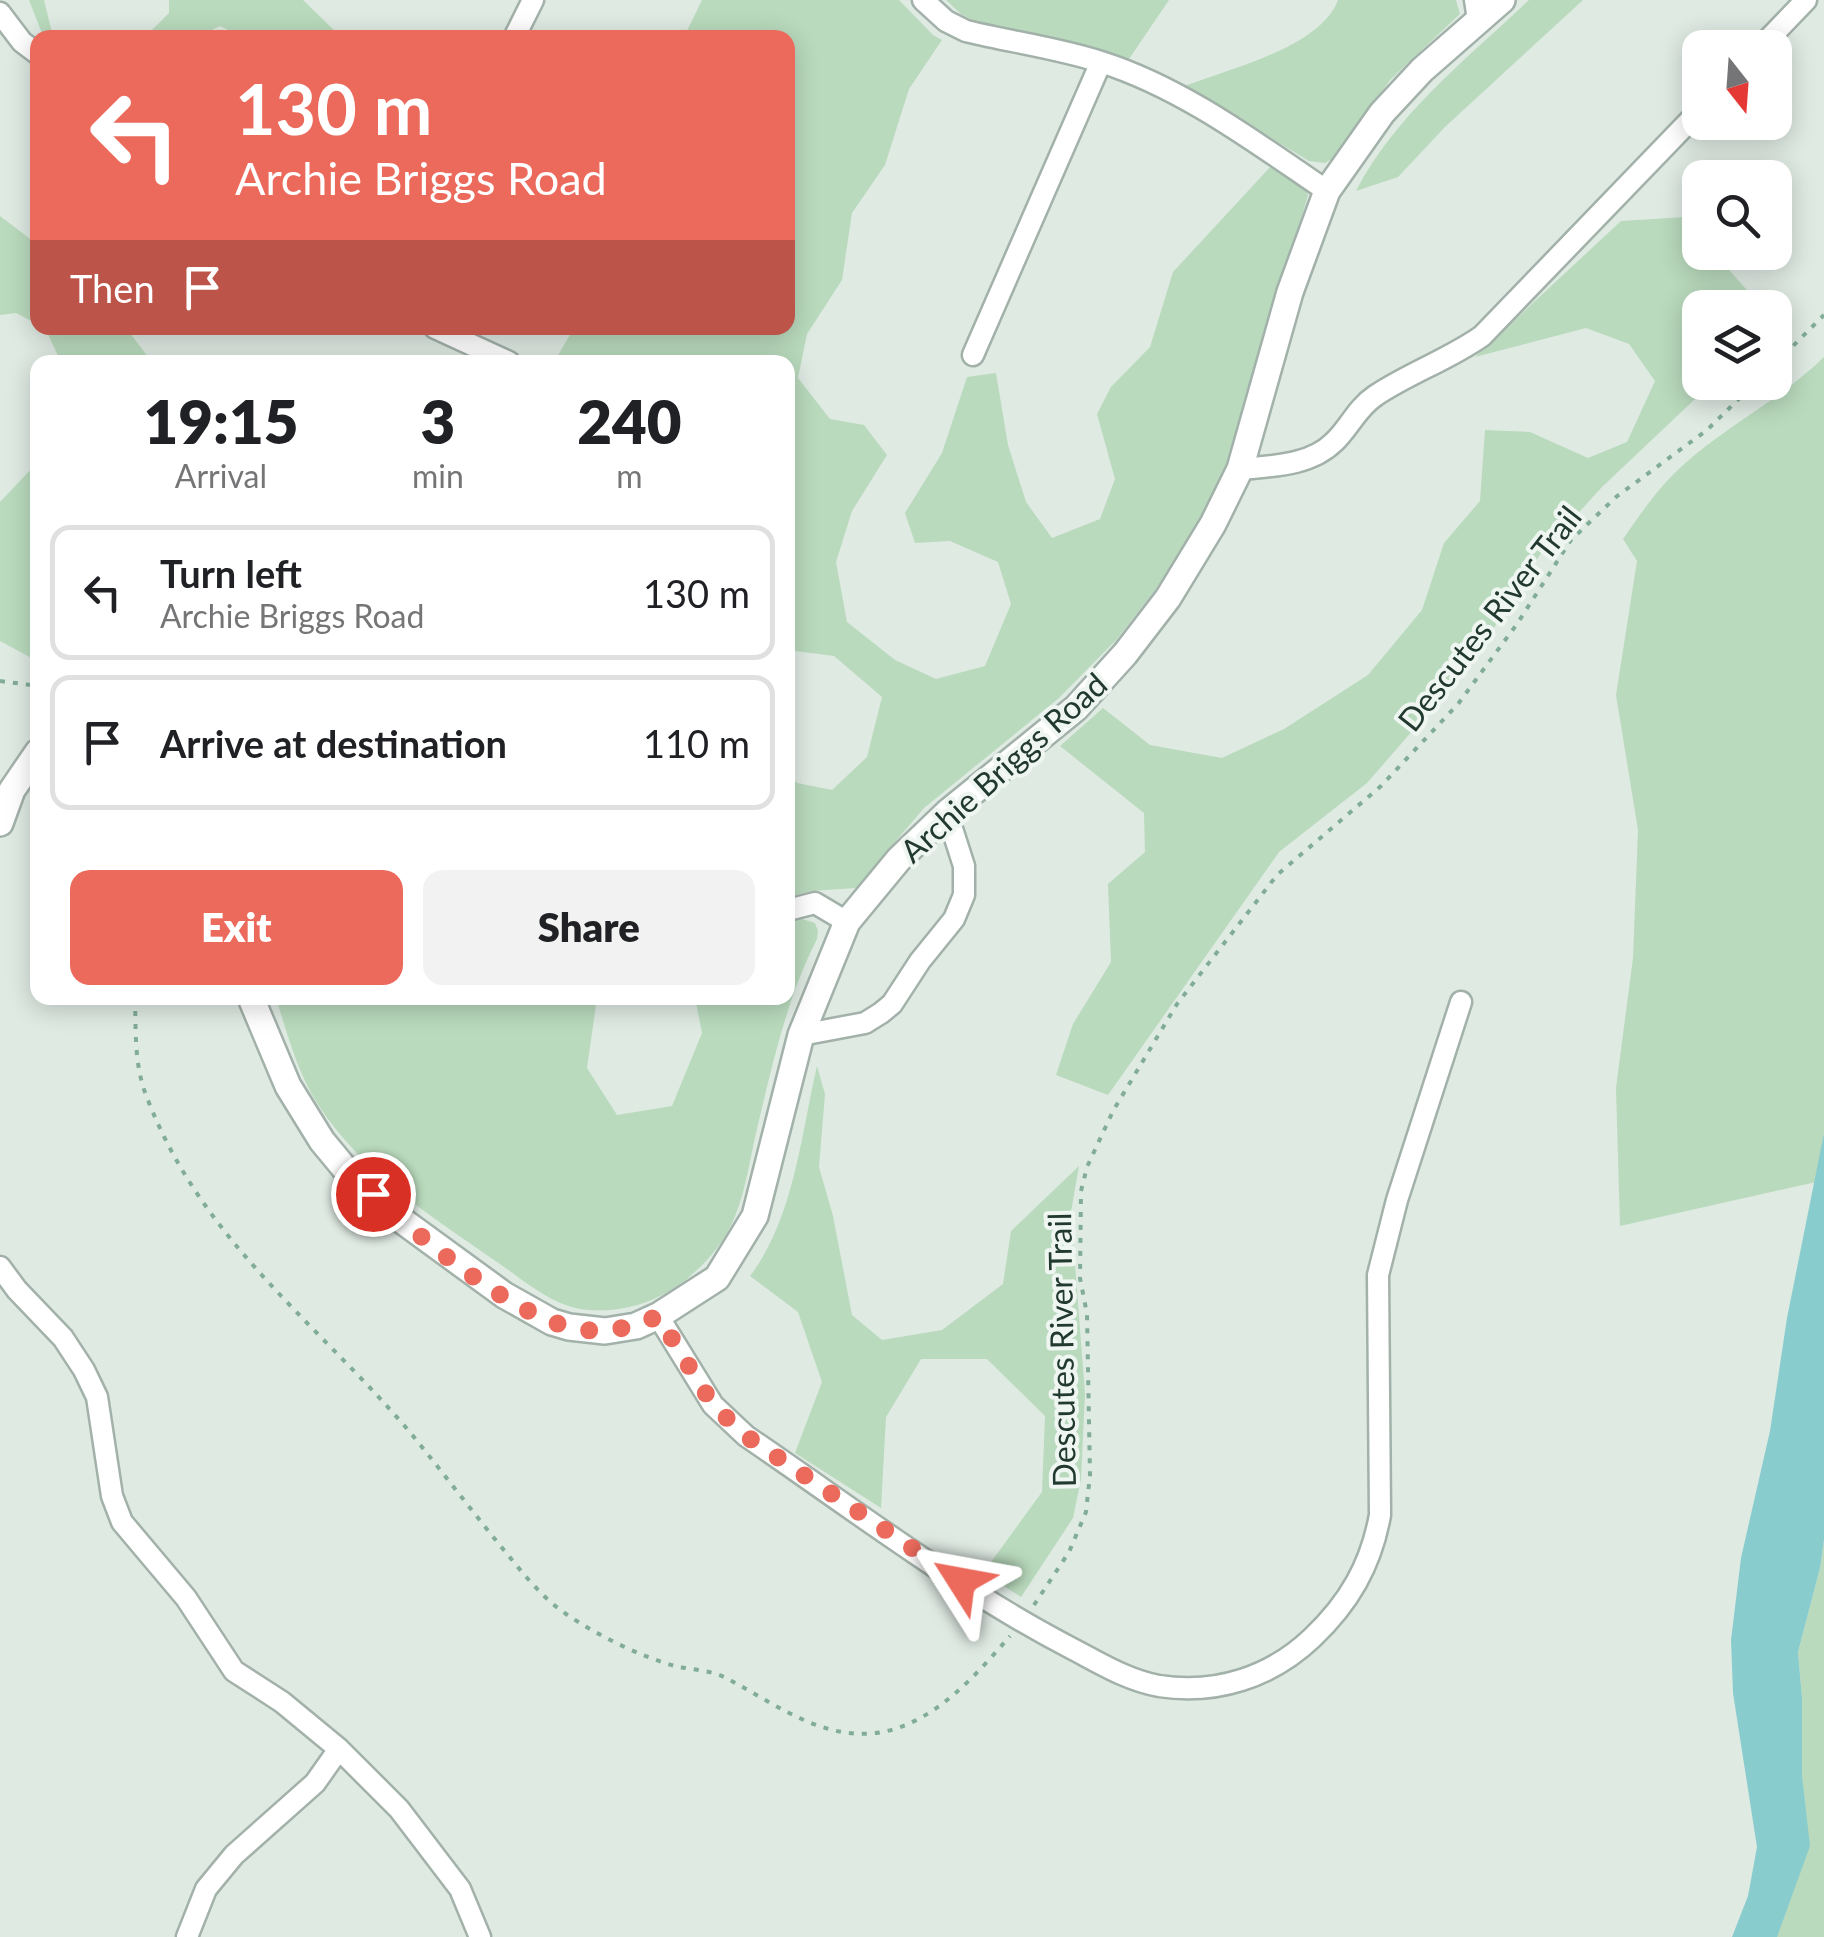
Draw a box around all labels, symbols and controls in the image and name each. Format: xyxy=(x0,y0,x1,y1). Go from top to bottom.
north arrow xyxy=(1682,30,1792,140)
map controls xyxy=(1682,30,1792,400)
text: 130 m xyxy=(235,66,432,150)
icon: left xyxy=(70,70,200,200)
text: Archie Briggs Road xyxy=(235,151,607,205)
button: search xyxy=(1682,160,1792,270)
icon: arrive xyxy=(175,260,230,315)
text: Then xyxy=(70,265,155,311)
button: layers xyxy=(1682,290,1792,400)
text: 19:15 xyxy=(143,385,299,457)
text: 3 xyxy=(420,385,455,457)
text: 240 xyxy=(577,385,682,457)
text: Arrival xyxy=(175,456,267,495)
text: min xyxy=(412,456,464,495)
text: m xyxy=(616,456,643,495)
street label: Descutes River Trail xyxy=(1389,498,1589,738)
text: Turn left xyxy=(160,550,302,596)
icon: left xyxy=(75,565,130,620)
text: 130 m xyxy=(643,570,750,616)
text: Archie Briggs Road xyxy=(160,596,424,635)
street label: Archie Briggs Road xyxy=(892,664,1114,870)
icon: arrive xyxy=(75,715,130,770)
text: Arrive at destination xyxy=(160,720,507,766)
text: 110 m xyxy=(643,720,750,766)
button: Exit xyxy=(70,870,403,985)
button: Share xyxy=(423,870,755,985)
pin xyxy=(331,1152,416,1237)
icon: arrive xyxy=(346,1167,401,1222)
street label: Descutes River Trail xyxy=(1039,1212,1083,1488)
position arrow xyxy=(909,1529,1013,1633)

